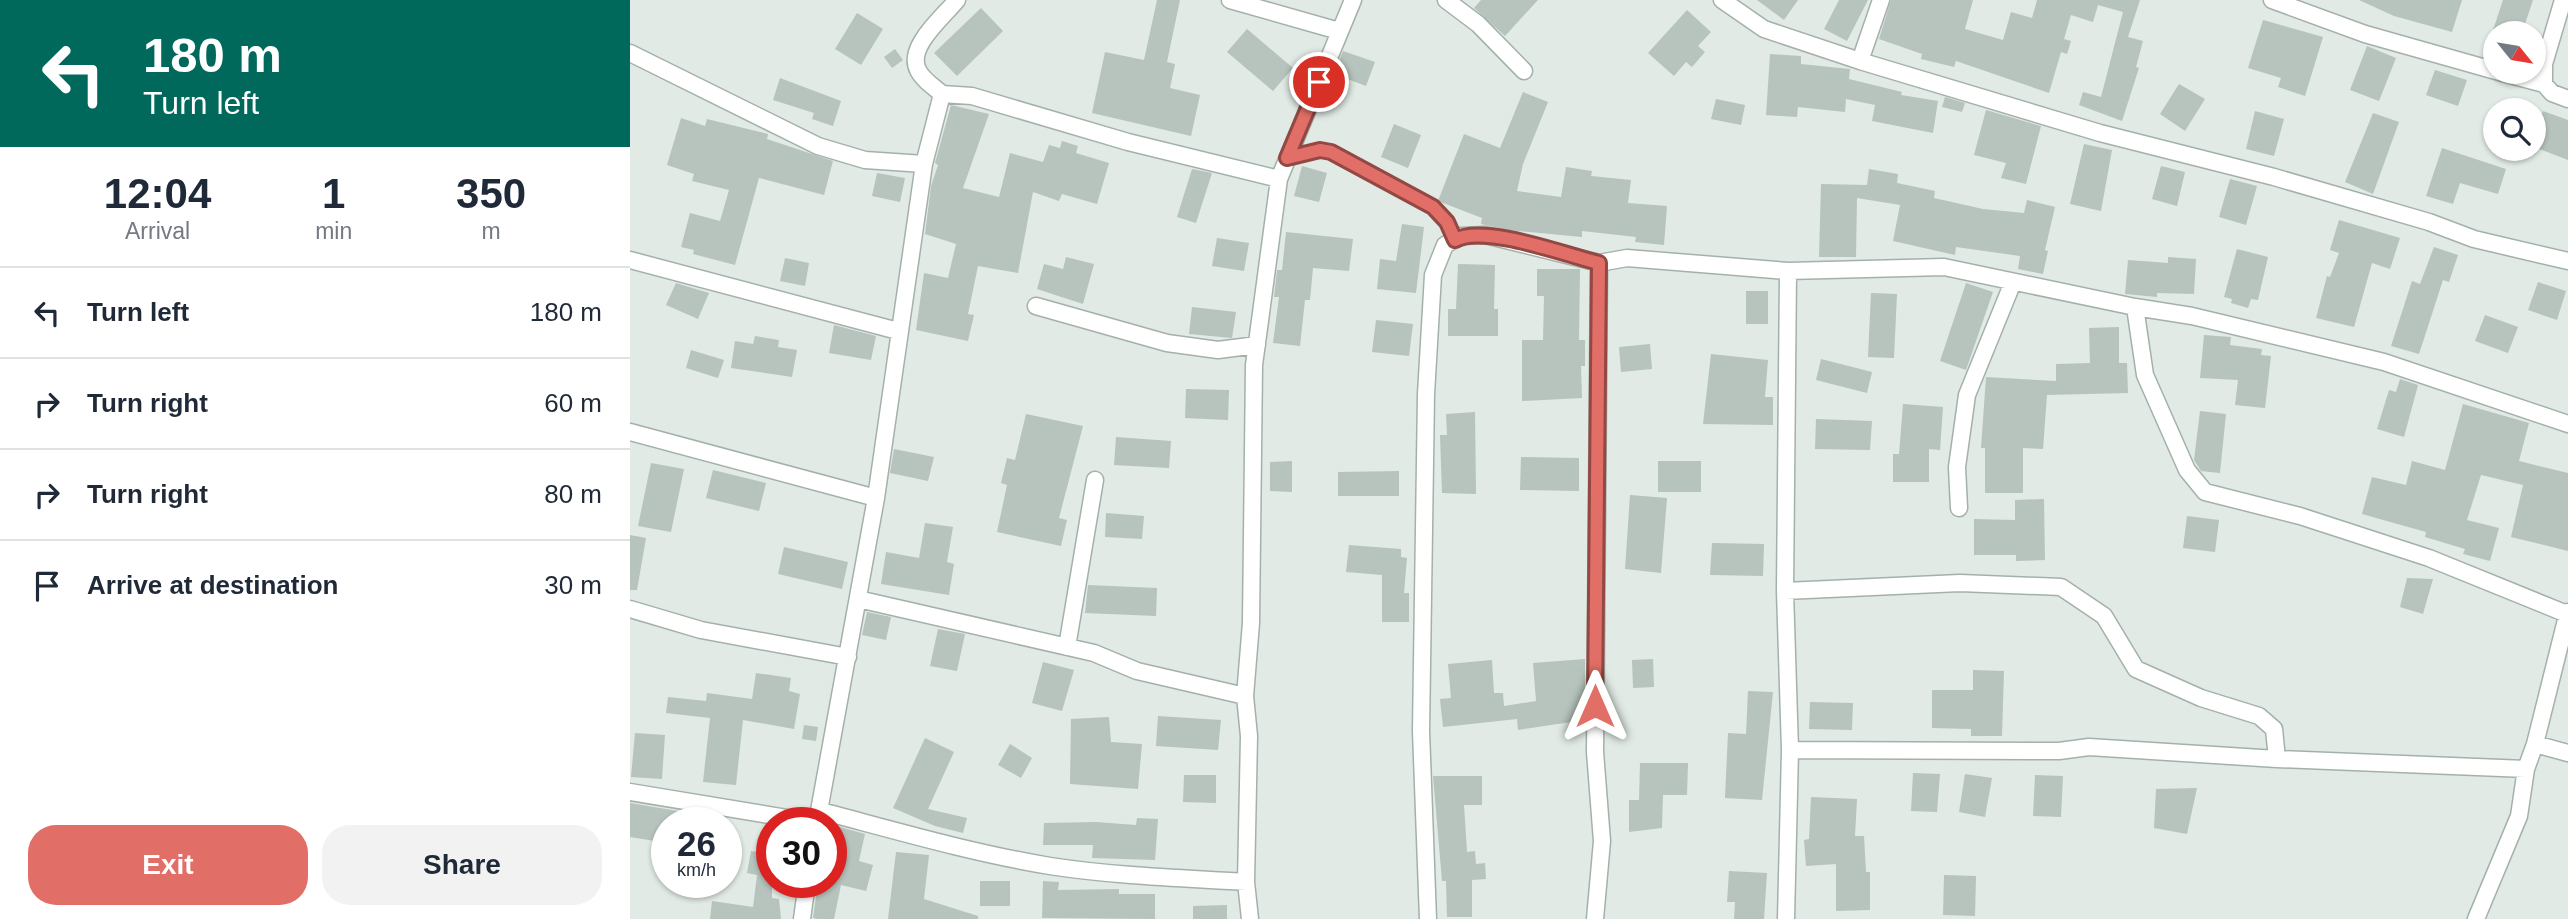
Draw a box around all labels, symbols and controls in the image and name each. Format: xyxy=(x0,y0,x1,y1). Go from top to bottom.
north arrow xyxy=(2483,21,2546,84)
map controls xyxy=(2483,21,2546,161)
icon: left xyxy=(28,28,119,119)
text: 180 m xyxy=(143,28,282,82)
pin xyxy=(1289,52,1349,112)
icon: arrive xyxy=(1300,63,1338,101)
text: Turn left xyxy=(143,85,259,121)
button: search xyxy=(2483,98,2546,161)
text: 12:04 xyxy=(104,170,211,217)
text: 1 xyxy=(322,170,345,217)
text: 350 xyxy=(456,170,526,217)
text: Arrival xyxy=(125,218,190,244)
text: min xyxy=(315,218,352,244)
text: m xyxy=(482,218,501,244)
icon: left xyxy=(28,294,66,332)
text: Turn left xyxy=(87,297,189,327)
text: 180 m xyxy=(530,297,602,327)
icon: right xyxy=(28,385,66,423)
text: Turn right xyxy=(87,388,208,418)
text: 60 m xyxy=(544,388,602,418)
icon: right xyxy=(28,476,66,514)
text: Turn right xyxy=(87,479,208,509)
text: 80 m xyxy=(544,479,602,509)
icon: arrive xyxy=(28,567,66,605)
text: Arrive at destination xyxy=(87,570,338,600)
text: 30 m xyxy=(544,570,602,600)
position arrow xyxy=(1558,669,1632,743)
speed limit sign: 30 xyxy=(756,807,847,898)
text: 26 xyxy=(677,824,716,863)
button: Exit xyxy=(28,825,308,905)
button: Share xyxy=(322,825,602,905)
text: km/h xyxy=(677,860,716,880)

